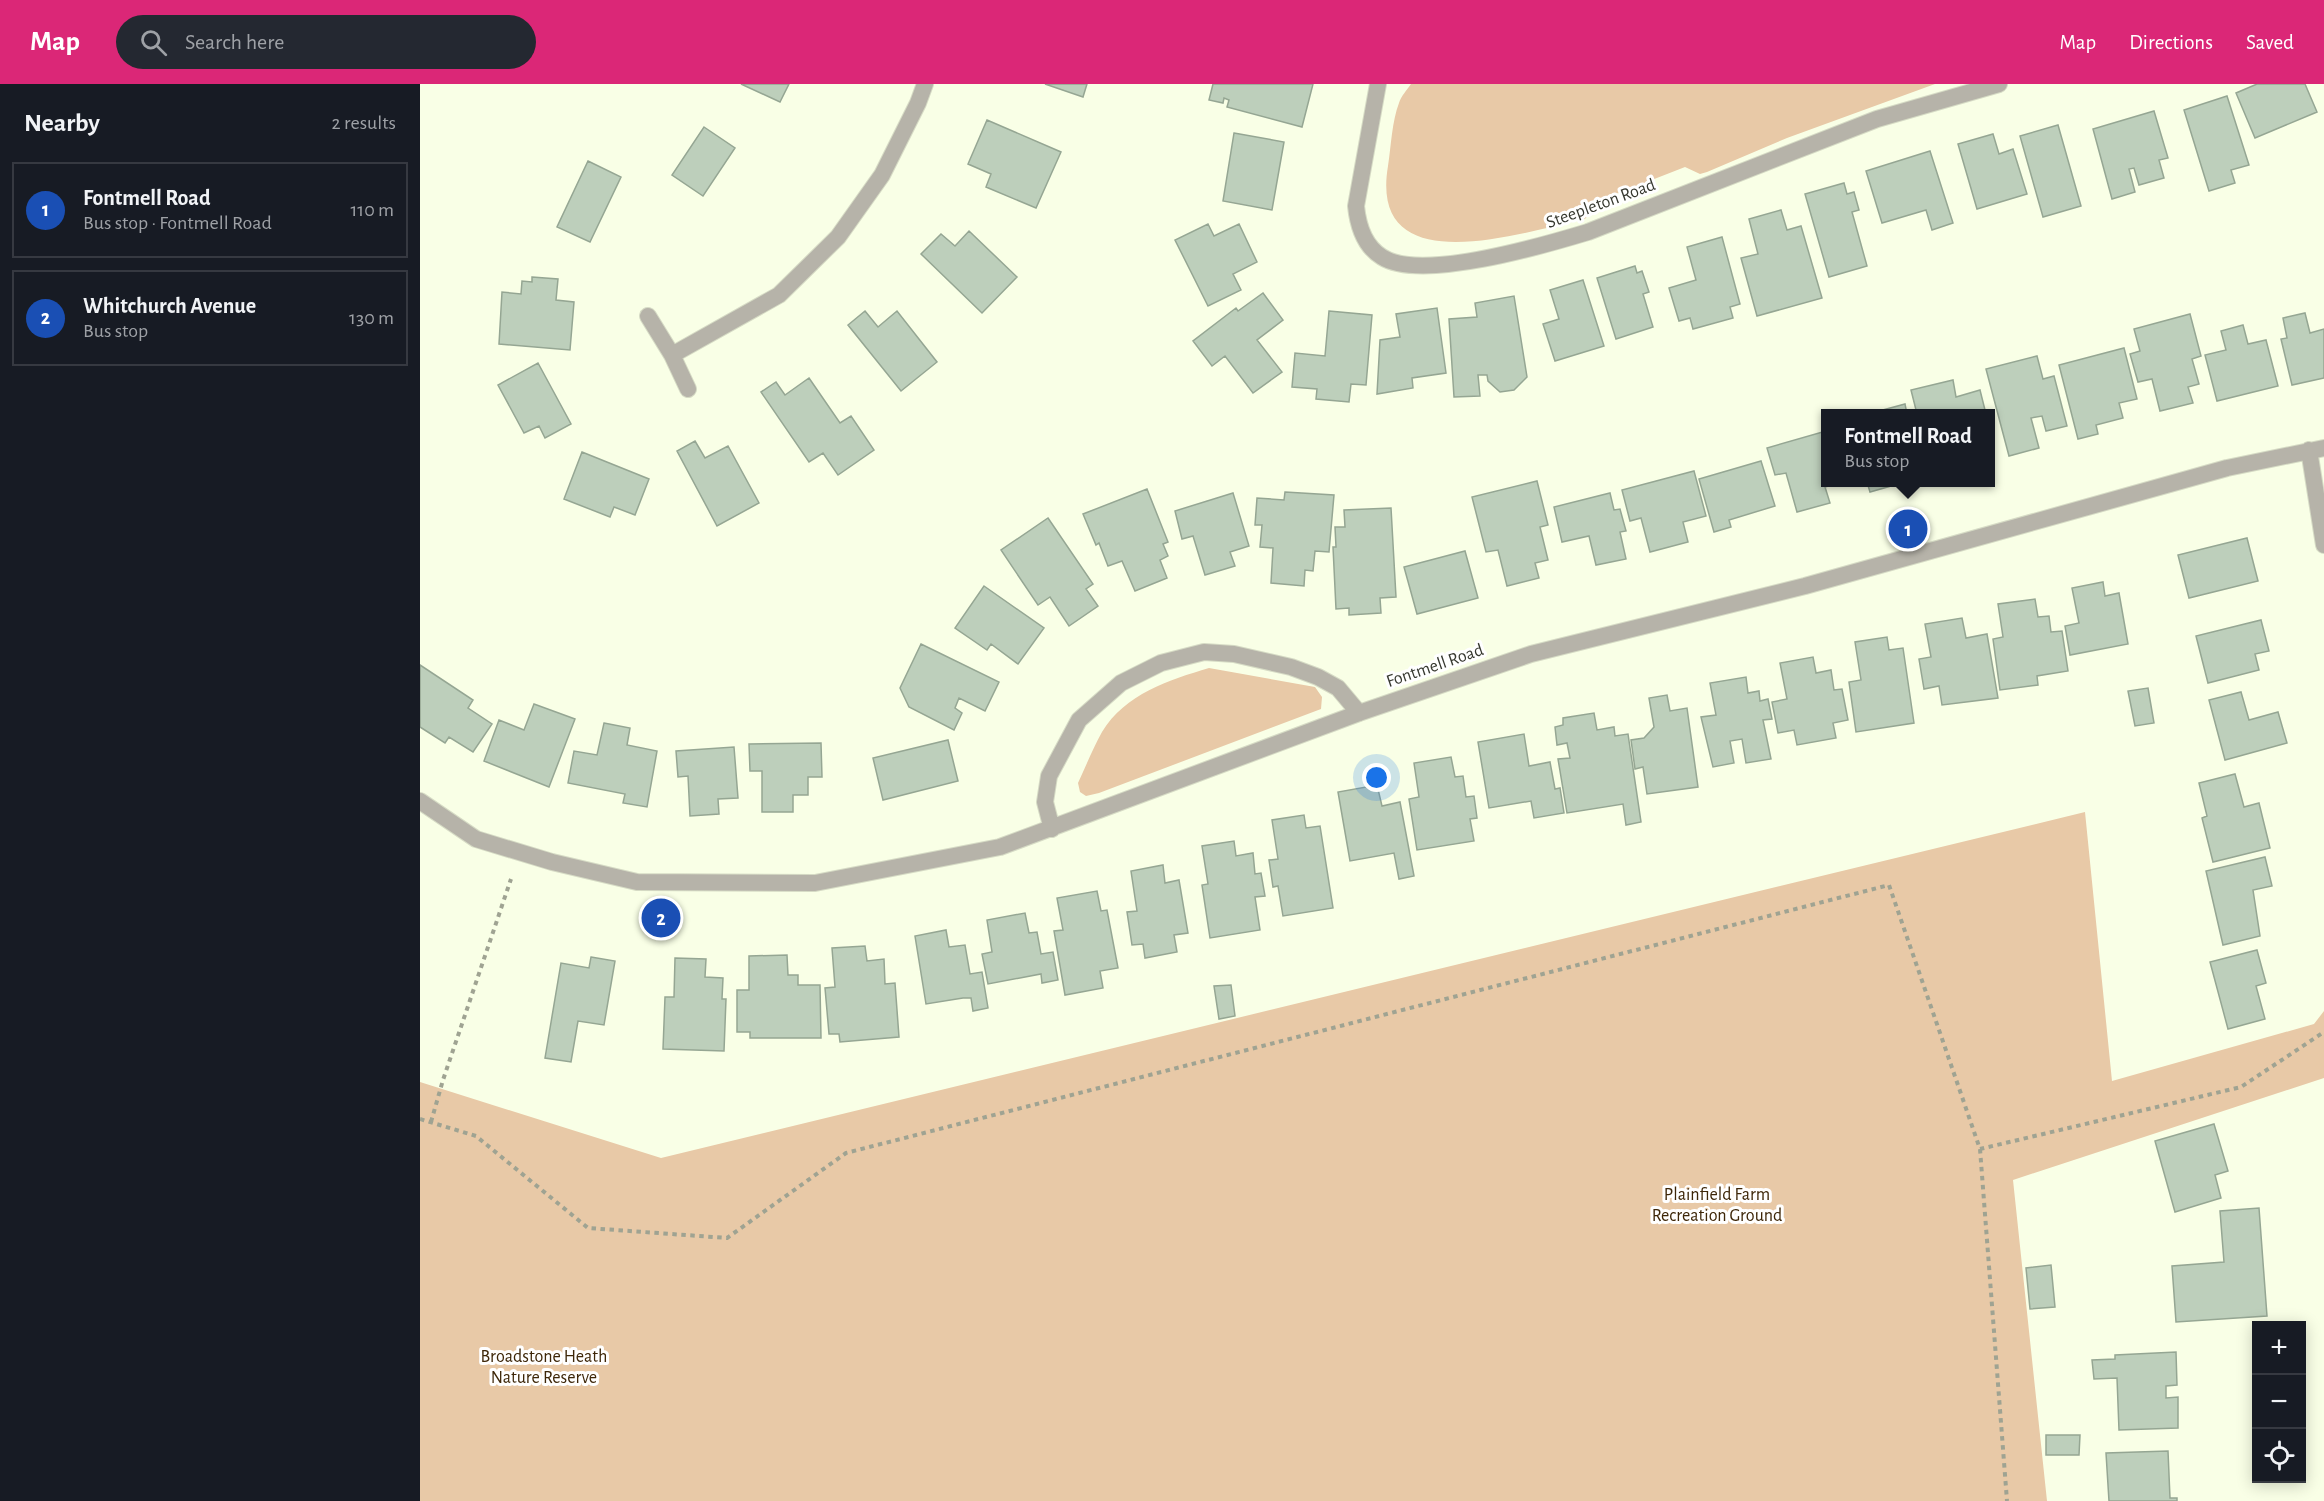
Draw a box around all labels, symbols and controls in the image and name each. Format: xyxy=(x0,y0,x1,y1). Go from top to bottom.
search box xyxy=(116,15,536,69)
icon: search xyxy=(137,26,170,59)
text: Map xyxy=(30,28,80,56)
text: Search here xyxy=(185,31,284,53)
text: Map xyxy=(2060,32,2096,53)
text: Directions xyxy=(2129,32,2213,53)
text: Saved xyxy=(2246,32,2294,53)
text: Nearby xyxy=(24,110,100,136)
text: 2 results xyxy=(332,113,396,133)
street label: Steepleton Road xyxy=(1544,176,1658,232)
text: Fontmell Road xyxy=(83,187,211,209)
text: 1 xyxy=(42,200,49,220)
text: 110 m xyxy=(350,200,394,220)
text: Bus stop · Fontmell Road xyxy=(83,213,272,233)
text: Whitchurch Avenue xyxy=(83,295,256,317)
text: 2 xyxy=(41,308,50,328)
text: 130 m xyxy=(349,308,394,328)
text: Bus stop xyxy=(83,321,148,341)
popup xyxy=(1821,409,1995,487)
text: Fontmell Road xyxy=(1844,425,1972,447)
text: Bus stop xyxy=(1844,451,1909,471)
pin: 1 xyxy=(1888,506,1928,552)
street label: Fontmell Road xyxy=(1384,641,1486,691)
your location xyxy=(1362,763,1391,792)
pin: 2 xyxy=(642,896,680,940)
park label: Plainfield Farm Recreation Ground xyxy=(1652,1186,1782,1225)
map controls xyxy=(2252,1321,2306,1483)
button: + xyxy=(2252,1321,2306,1375)
park label: Broadstone Heath Nature Reserve xyxy=(481,1348,607,1387)
button: − xyxy=(2252,1375,2306,1429)
button: locate xyxy=(2252,1429,2306,1483)

